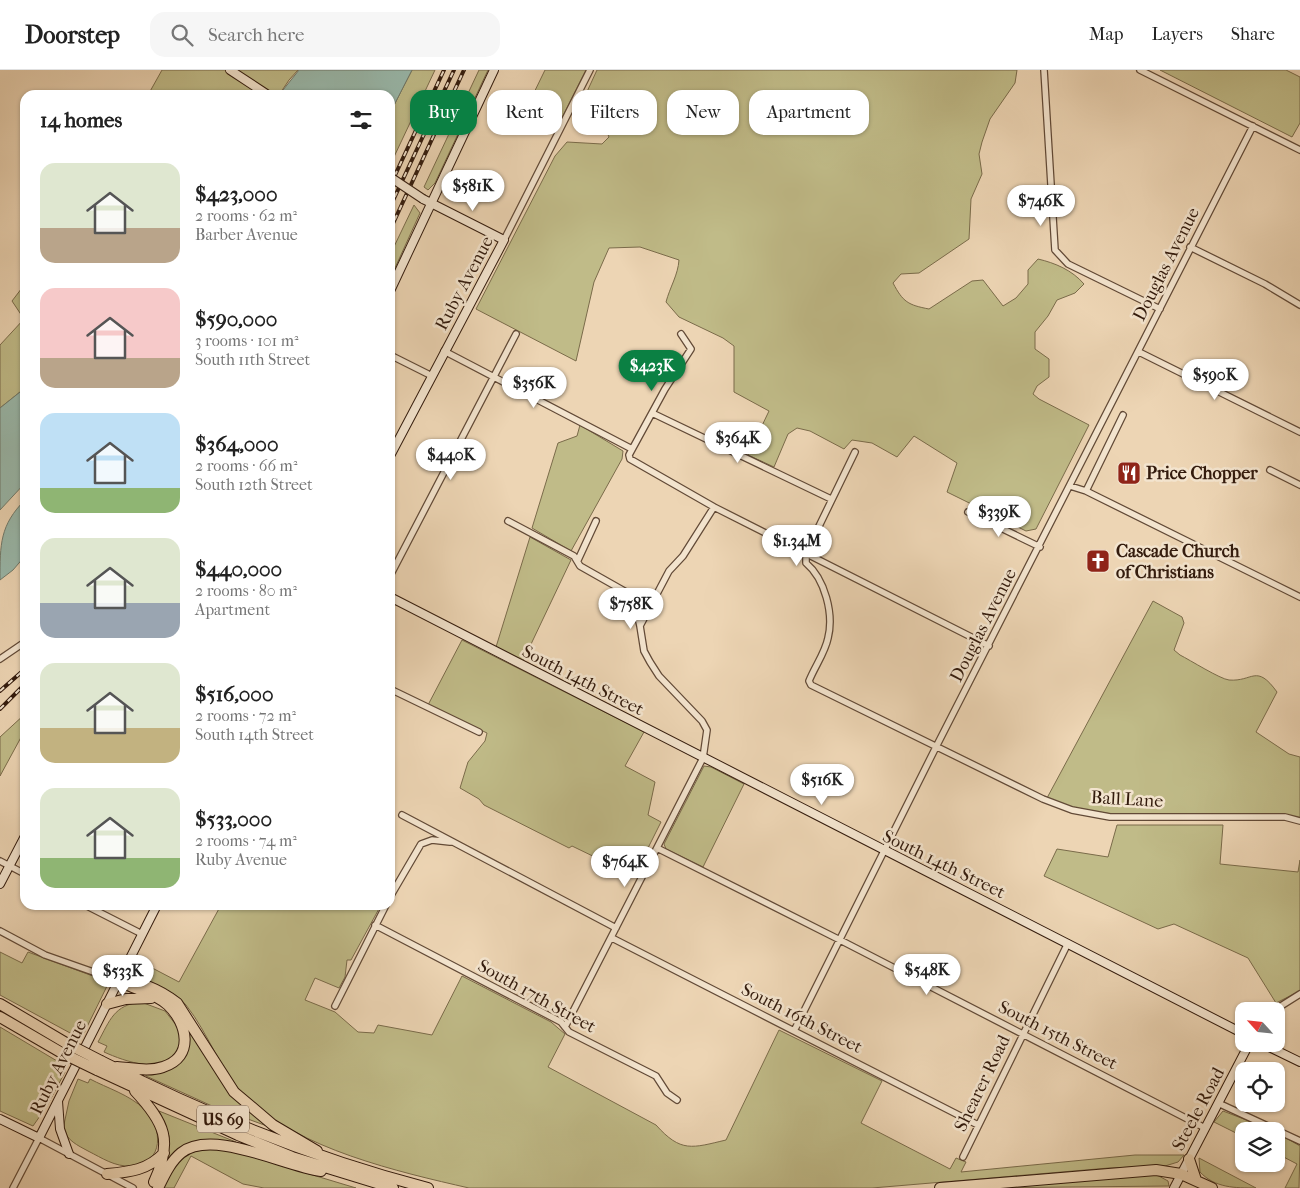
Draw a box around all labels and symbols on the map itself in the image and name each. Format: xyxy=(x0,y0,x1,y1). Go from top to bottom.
pin: $581K xyxy=(438,170,508,212)
pin: $746K xyxy=(1006,184,1076,227)
street label: Douglas Avenue xyxy=(1129,204,1204,324)
street label: Ruby Avenue xyxy=(431,233,498,334)
pin: $423K xyxy=(617,350,687,392)
pin: $590K xyxy=(1180,358,1250,401)
pin: $356K xyxy=(499,366,569,409)
pin: $364K xyxy=(703,422,773,464)
pin: $440K xyxy=(416,438,486,481)
restaurant icon: Price Chopper xyxy=(1116,460,1142,486)
place label: Price Chopper xyxy=(1146,463,1258,484)
pin: $339K xyxy=(964,496,1034,538)
pin: $1.34M xyxy=(756,524,838,567)
place label: Cascade Church of Christians xyxy=(1116,541,1241,583)
church icon: Cascade Church of Christians xyxy=(1085,548,1111,574)
street label: Douglas Avenue xyxy=(946,565,1021,685)
pin: $758K xyxy=(596,588,666,630)
street label: South 14th Street xyxy=(518,641,648,720)
pin: $516K xyxy=(787,764,857,806)
street label: Ball Lane xyxy=(1090,787,1164,812)
street label: South 14th Street xyxy=(879,826,1009,903)
pin: $764K xyxy=(590,846,660,888)
pin: $533K xyxy=(88,954,158,997)
pin: $548K xyxy=(892,954,962,996)
street label: South 17th Street xyxy=(474,955,600,1038)
street label: South 16th Street xyxy=(738,979,866,1058)
street label: South 15th Street xyxy=(995,996,1121,1075)
north arrow xyxy=(1235,1002,1285,1052)
street label: Ruby Avenue xyxy=(26,1016,91,1118)
street label: Shearer Road xyxy=(950,1031,1015,1135)
street label: Steele Road xyxy=(1168,1064,1229,1154)
road number: US 69 xyxy=(197,1106,249,1132)

